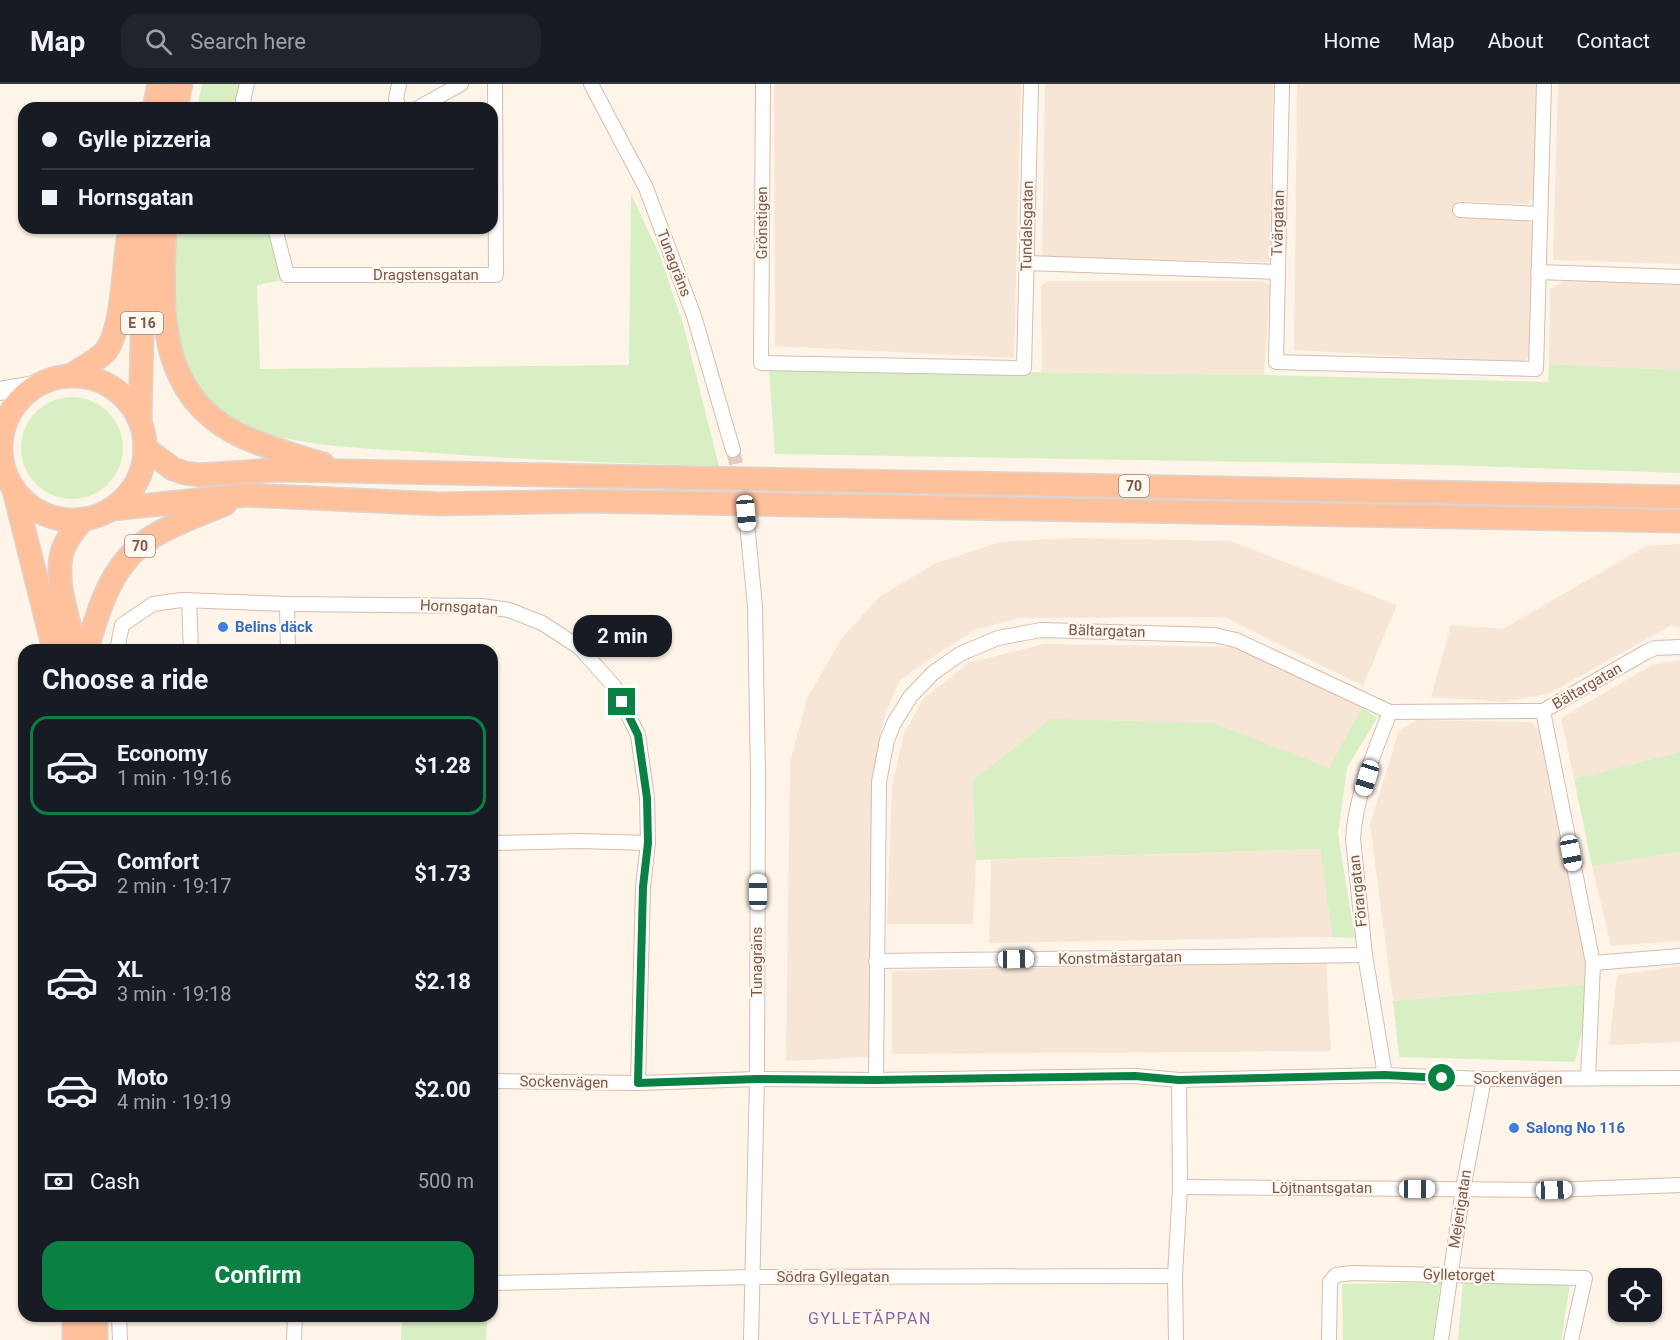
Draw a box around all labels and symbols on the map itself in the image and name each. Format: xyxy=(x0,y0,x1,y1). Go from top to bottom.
street label: Tundalsgatan xyxy=(1017,180,1037,272)
street label: Grönstigen xyxy=(753,187,771,259)
street label: Tvärgatan xyxy=(1268,189,1288,257)
street label: Tunagräns xyxy=(653,227,695,299)
street label: Dragstensgatan xyxy=(373,266,479,284)
road number: E 16 xyxy=(121,312,163,334)
road number: 70 xyxy=(1119,475,1149,497)
car xyxy=(735,494,757,532)
road number: 70 xyxy=(125,535,155,557)
street label: Hornsgatan xyxy=(419,596,499,618)
callout: 2 min xyxy=(572,615,672,657)
place label: Belins däck xyxy=(235,618,314,636)
marker: Belins däck xyxy=(216,620,230,634)
street label: Bältargatan xyxy=(1068,621,1146,641)
street label: Bältargatan xyxy=(1549,659,1625,713)
route end xyxy=(608,688,635,715)
car xyxy=(1353,758,1381,798)
car xyxy=(1559,834,1583,872)
street label: Förargatan xyxy=(1345,854,1371,928)
car xyxy=(749,874,767,910)
street label: Tunagräns xyxy=(748,927,766,997)
street label: Konstmästargatan xyxy=(1058,948,1182,968)
car xyxy=(998,950,1034,968)
route start xyxy=(1428,1064,1455,1091)
street label: Sockenvägen xyxy=(1474,1070,1562,1088)
street label: Sockenvägen xyxy=(519,1072,609,1092)
place label: Salong No 116 xyxy=(1526,1119,1625,1137)
marker: Salong No 116 xyxy=(1507,1121,1521,1135)
street label: Mejerigatan xyxy=(1445,1168,1475,1250)
street label: Löjtnantsgatan xyxy=(1272,1179,1372,1197)
car xyxy=(1399,1180,1435,1198)
car xyxy=(1536,1180,1572,1200)
street label: Gylletorget xyxy=(1423,1265,1495,1285)
street label: Södra Gyllegatan xyxy=(776,1268,890,1286)
district label: GYLLETÄPPAN xyxy=(808,1309,932,1328)

